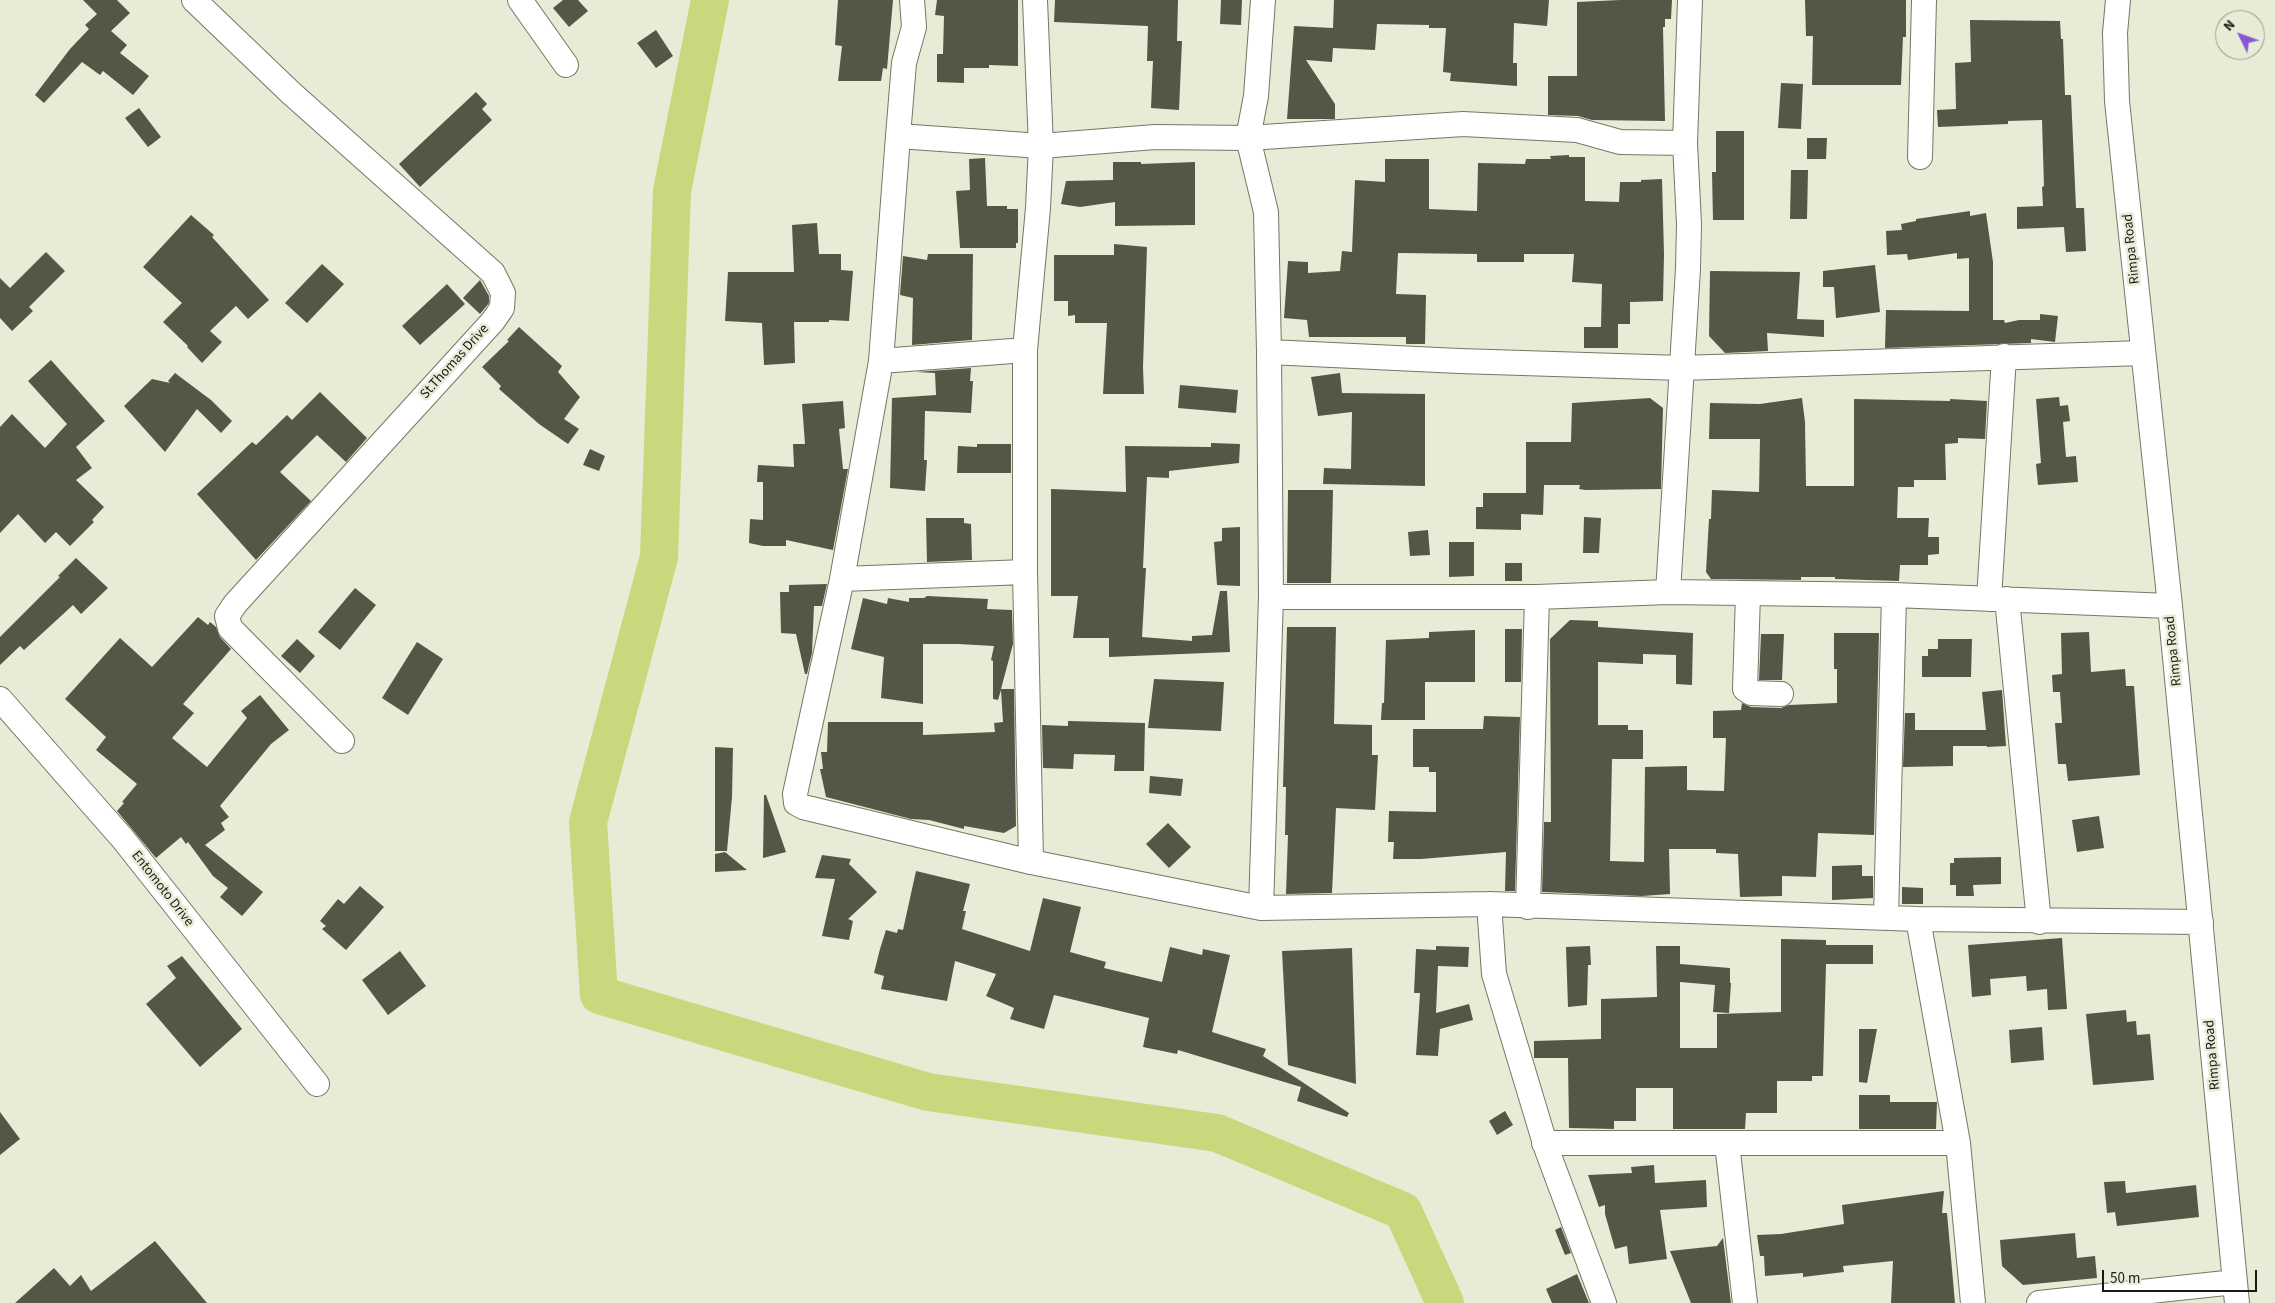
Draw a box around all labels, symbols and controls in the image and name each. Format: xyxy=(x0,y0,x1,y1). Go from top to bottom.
north arrow xyxy=(2215,10,2265,60)
text: N xyxy=(2219,15,2240,36)
street label: Rimpa Road xyxy=(2120,213,2144,285)
street label: St.Thomas Drive xyxy=(417,321,493,403)
street label: Rimpa Road xyxy=(2162,615,2186,687)
street label: Entomoto Drive xyxy=(127,848,197,930)
street label: Rimpa Road xyxy=(2202,1019,2224,1091)
scale bar xyxy=(2105,1260,2260,1292)
text: 50 m xyxy=(2110,1268,2140,1289)

